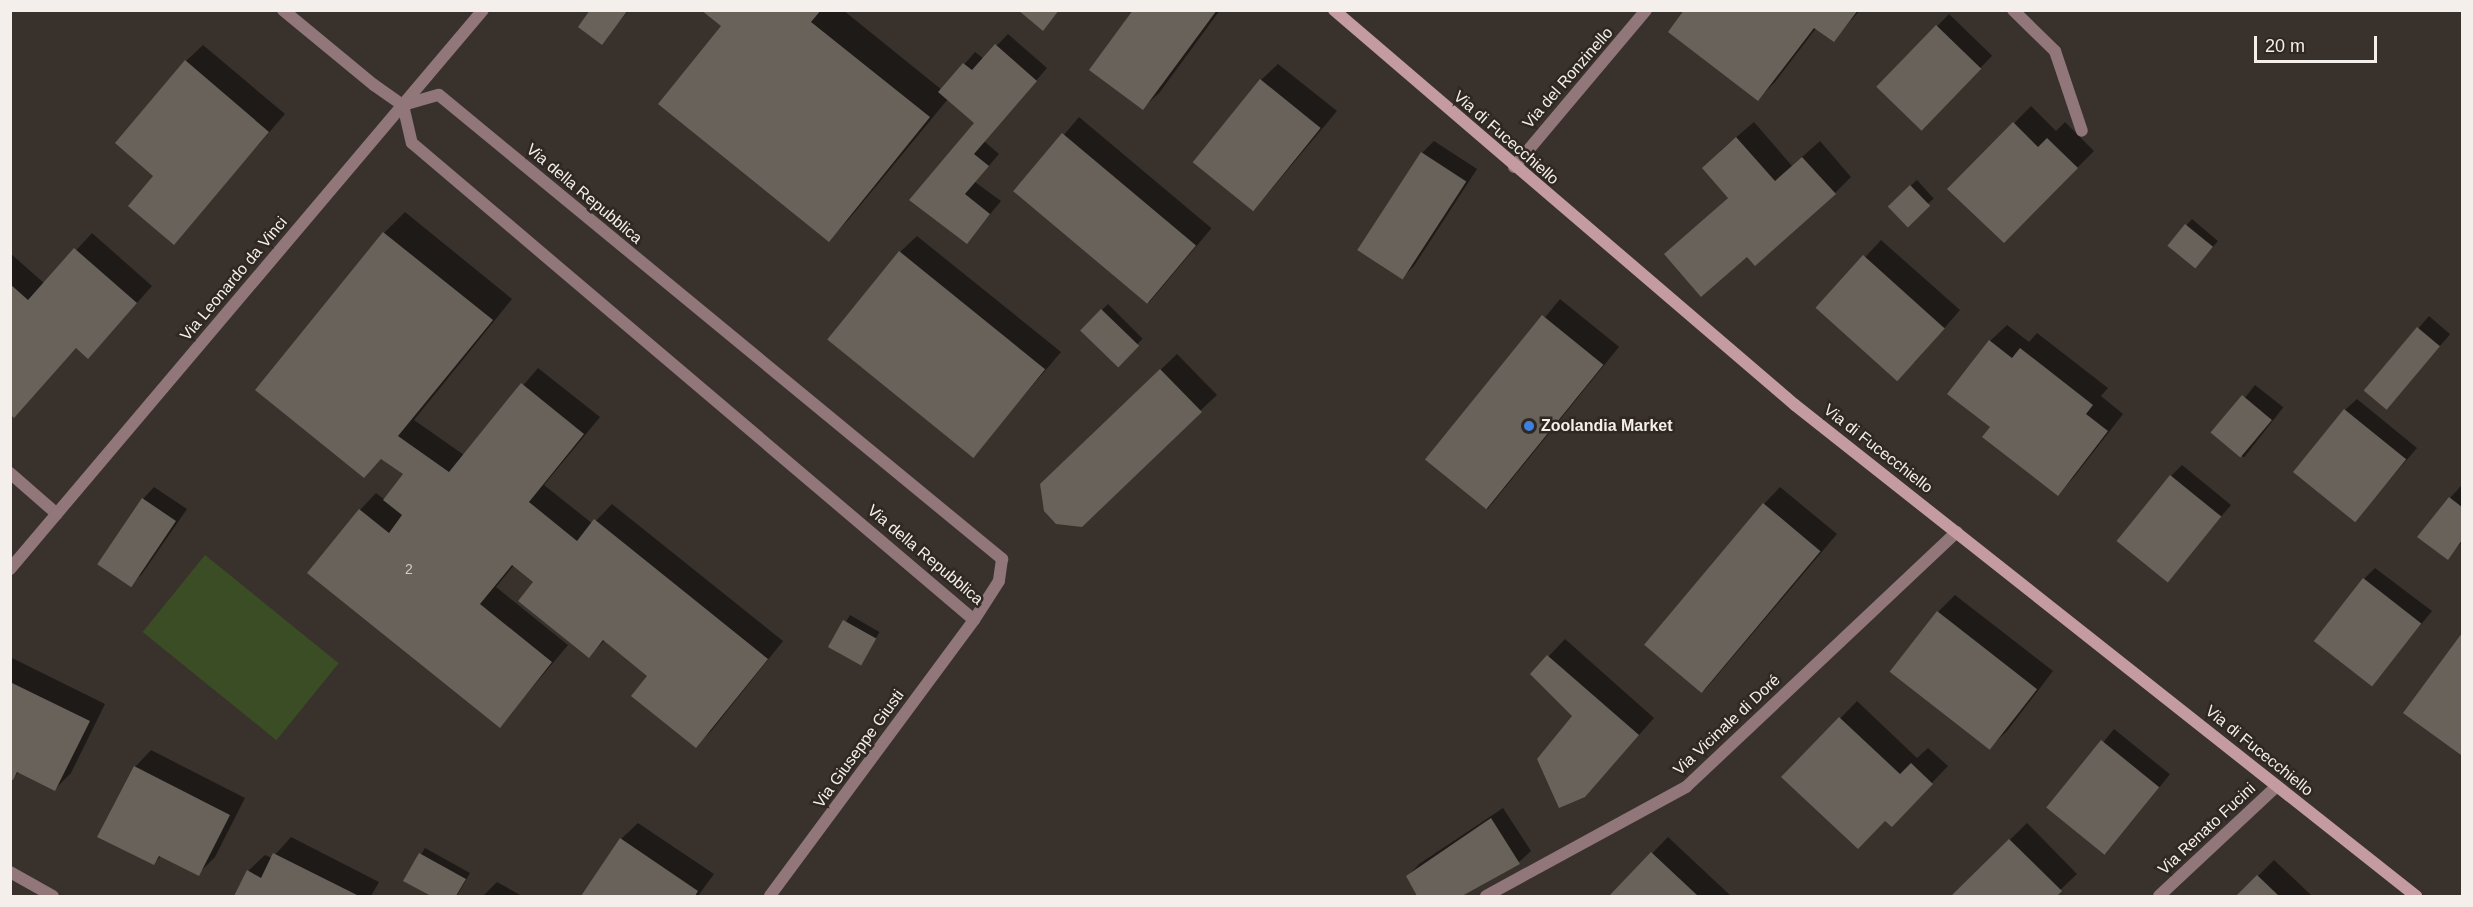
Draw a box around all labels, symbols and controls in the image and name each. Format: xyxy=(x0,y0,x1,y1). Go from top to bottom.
street label: Via del Ronzinello xyxy=(1519,23,1617,133)
scale bar xyxy=(2257,24,2380,62)
text: 20 m xyxy=(2265,36,2305,56)
street label: Via di Fucecchiello xyxy=(1449,87,1563,189)
street label: Via della Repubblica xyxy=(522,140,646,248)
street label: Via Leonardo da Vinci xyxy=(177,213,291,345)
street label: Via di Fucecchiello xyxy=(1820,400,1936,498)
place label: Zoolandia Market xyxy=(1541,416,1673,436)
marker: Zoolandia Market xyxy=(1522,419,1536,433)
street label: Via della Repubblica xyxy=(863,501,987,609)
house number: 2 xyxy=(405,561,413,577)
street label: Via Vicinale di Doré xyxy=(1670,671,1784,779)
street label: Via Giuseppe Giusti xyxy=(810,686,908,812)
street label: Via di Fucecchiello xyxy=(2201,702,2317,800)
street label: Via Renato Fucini xyxy=(2154,779,2260,879)

